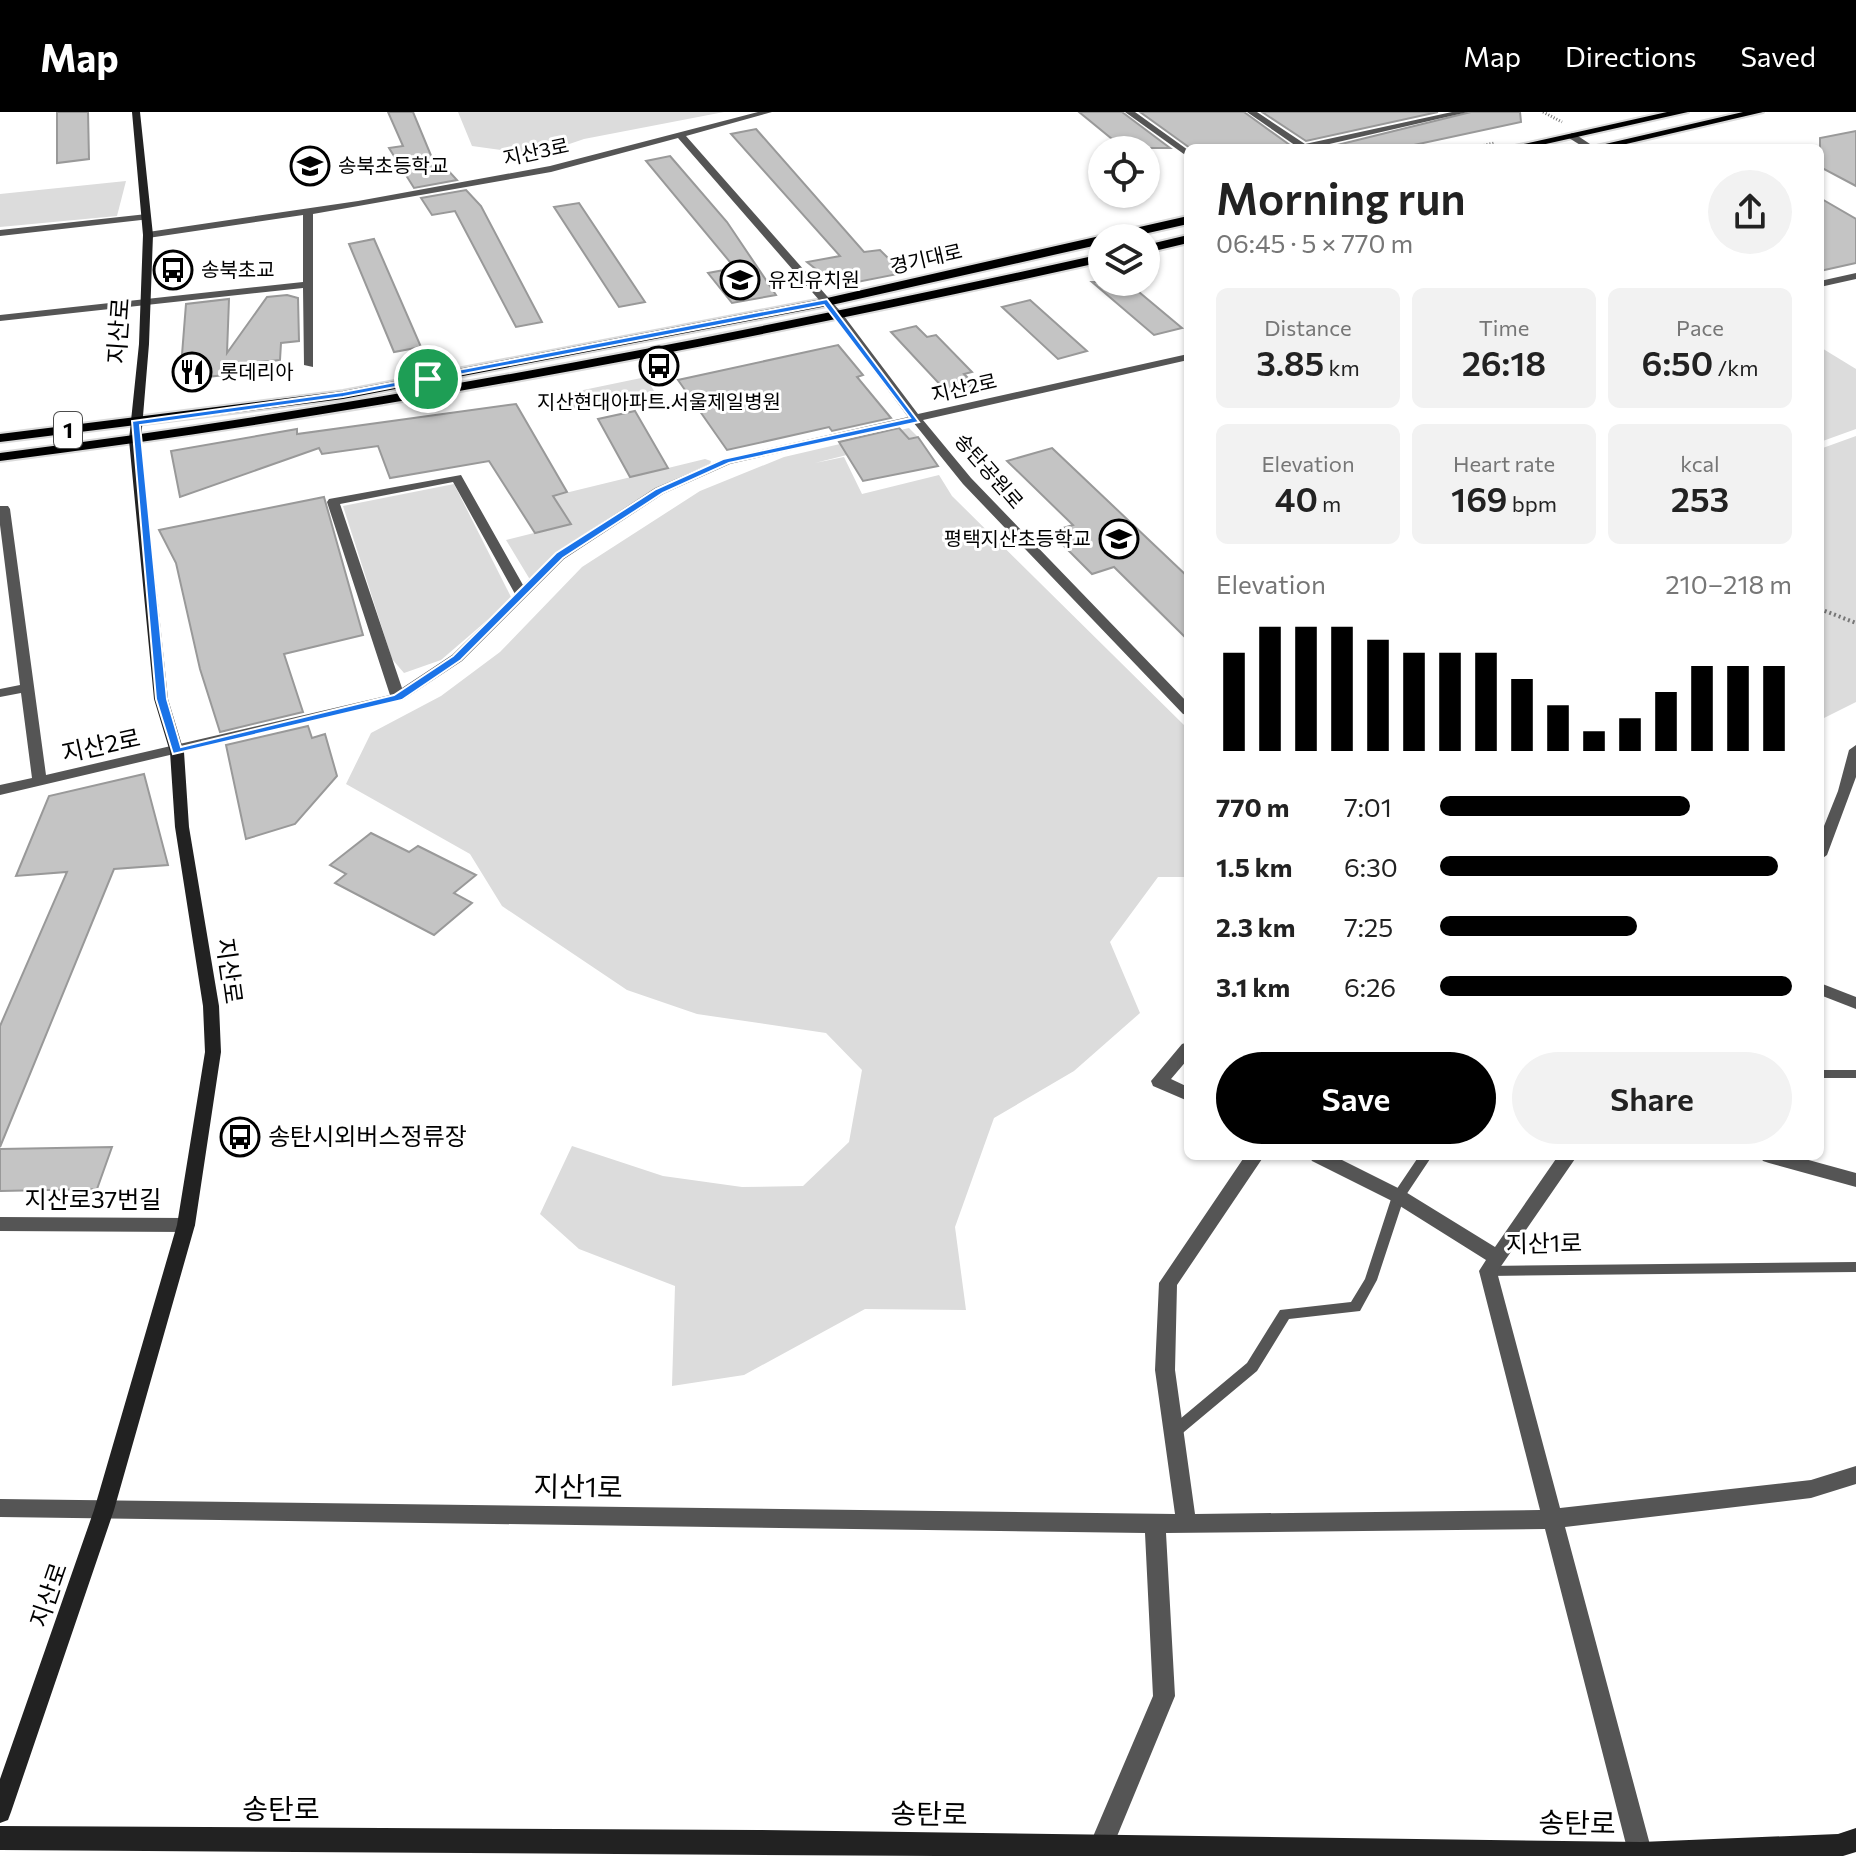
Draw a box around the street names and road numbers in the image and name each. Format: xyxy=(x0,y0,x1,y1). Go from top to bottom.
street label: 지산3로 xyxy=(501,132,571,170)
street label: 경기대로 xyxy=(887,238,964,278)
street label: 지산로 xyxy=(101,297,134,365)
street label: 지산2로 xyxy=(929,368,999,406)
road number: 1 xyxy=(54,412,82,448)
street label: 송탄공원로 xyxy=(951,428,1029,513)
street label: 지산2로 xyxy=(59,722,143,767)
street label: 지산로 xyxy=(212,936,249,1006)
street label: 지산로37번길 xyxy=(25,1184,161,1213)
street label: 지산1로 xyxy=(1505,1227,1582,1258)
street label: 지산1로 xyxy=(533,1468,623,1504)
street label: 지산로 xyxy=(23,1558,72,1631)
street label: 송탄로 xyxy=(242,1791,320,1825)
street label: 송탄로 xyxy=(890,1795,968,1831)
street label: 송탄로 xyxy=(1538,1804,1616,1840)

